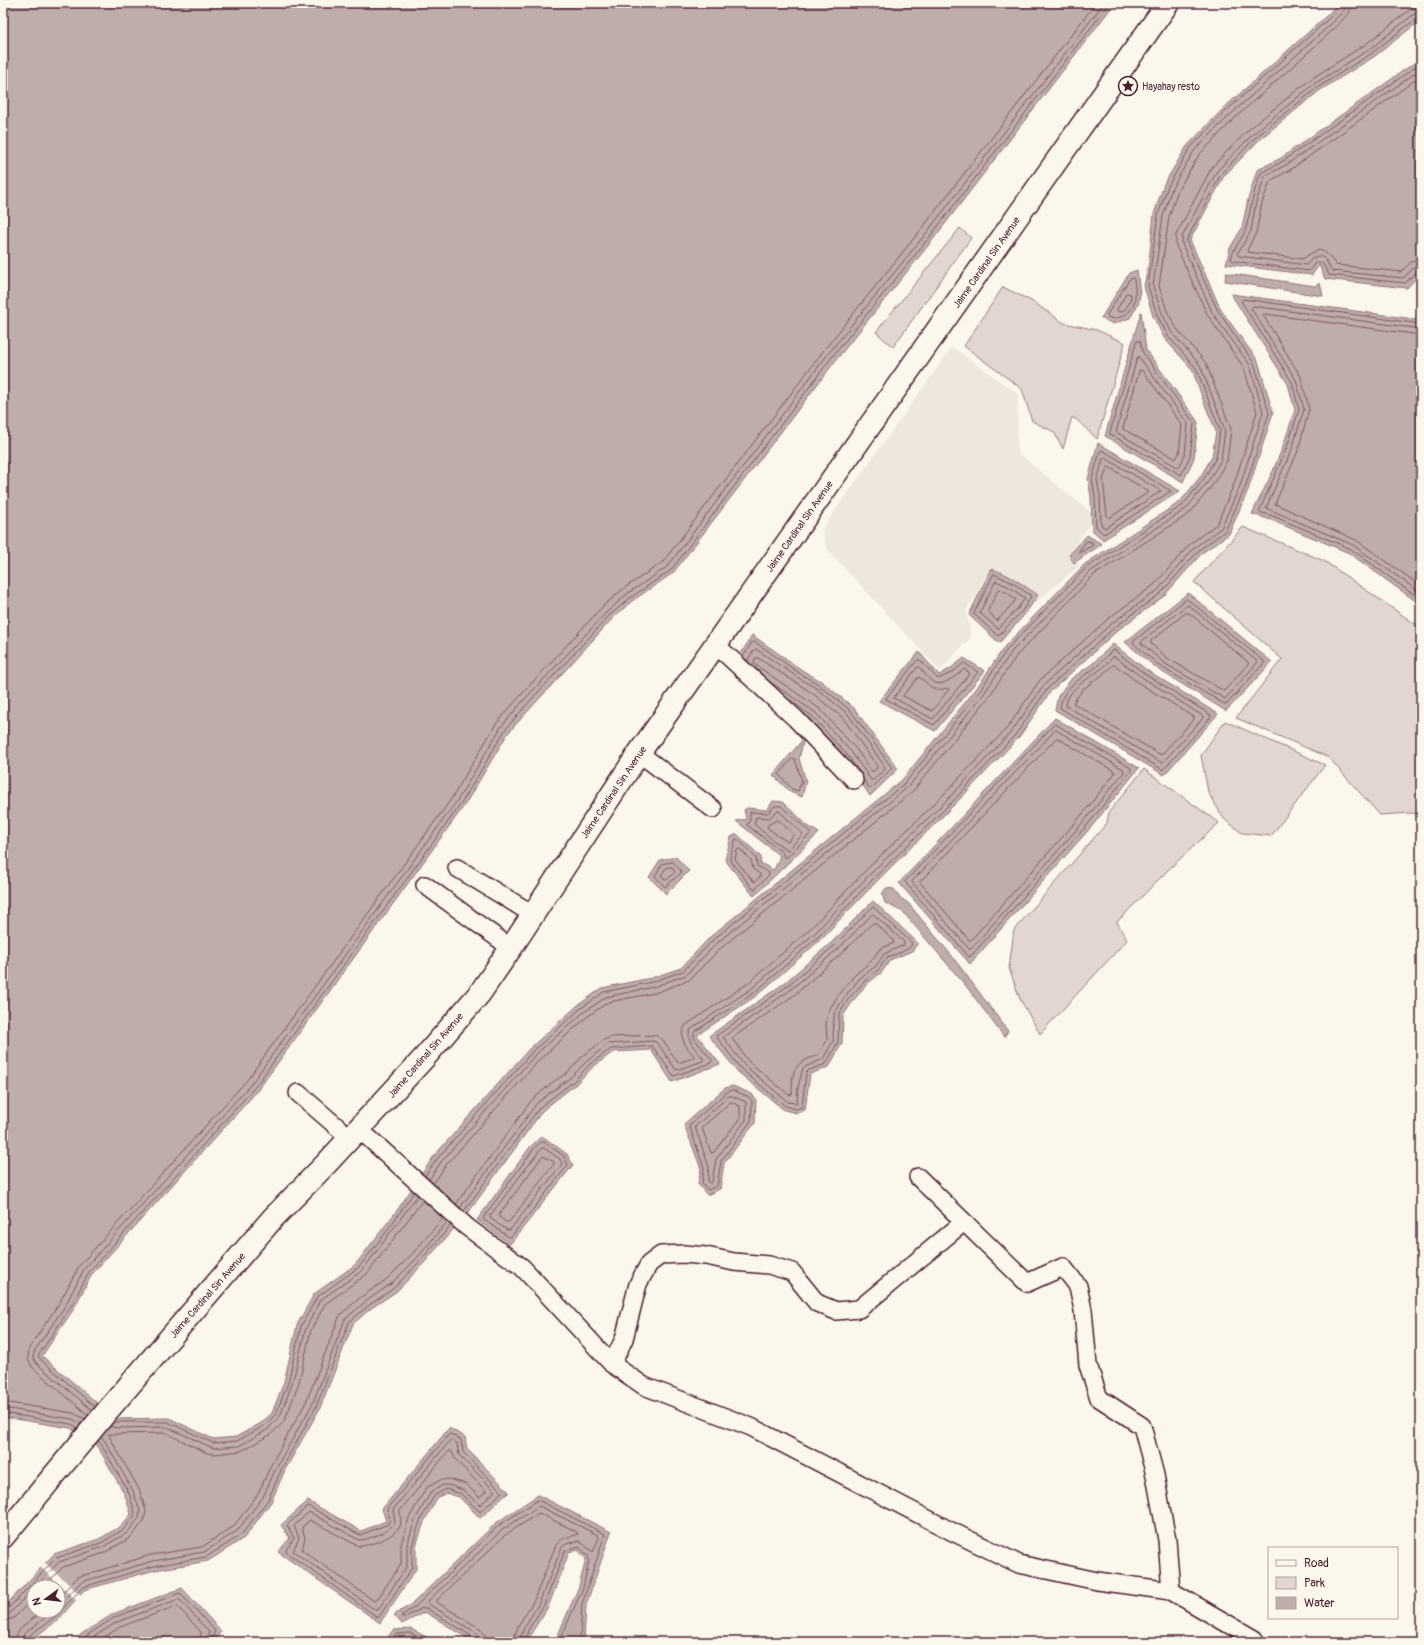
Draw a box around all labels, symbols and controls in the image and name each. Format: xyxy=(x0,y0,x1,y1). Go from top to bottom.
place icon: Hayahay resto xyxy=(1117,75,1139,97)
place label: Hayahay resto xyxy=(1142,81,1200,93)
street label: Jaime Cardinal Sin Avenue xyxy=(951,215,1023,311)
street label: Jaime Cardinal Sin Avenue xyxy=(764,479,836,575)
street label: Jaime Cardinal Sin Avenue xyxy=(578,744,649,841)
street label: Jaime Cardinal Sin Avenue xyxy=(386,1011,466,1101)
street label: Jaime Cardinal Sin Avenue xyxy=(168,1251,248,1341)
legend xyxy=(1268,1547,1398,1619)
text: Road xyxy=(1304,1556,1329,1571)
text: Park xyxy=(1304,1576,1325,1591)
north arrow xyxy=(26,1579,66,1619)
text: N xyxy=(29,1596,44,1607)
text: Water xyxy=(1304,1596,1335,1611)

